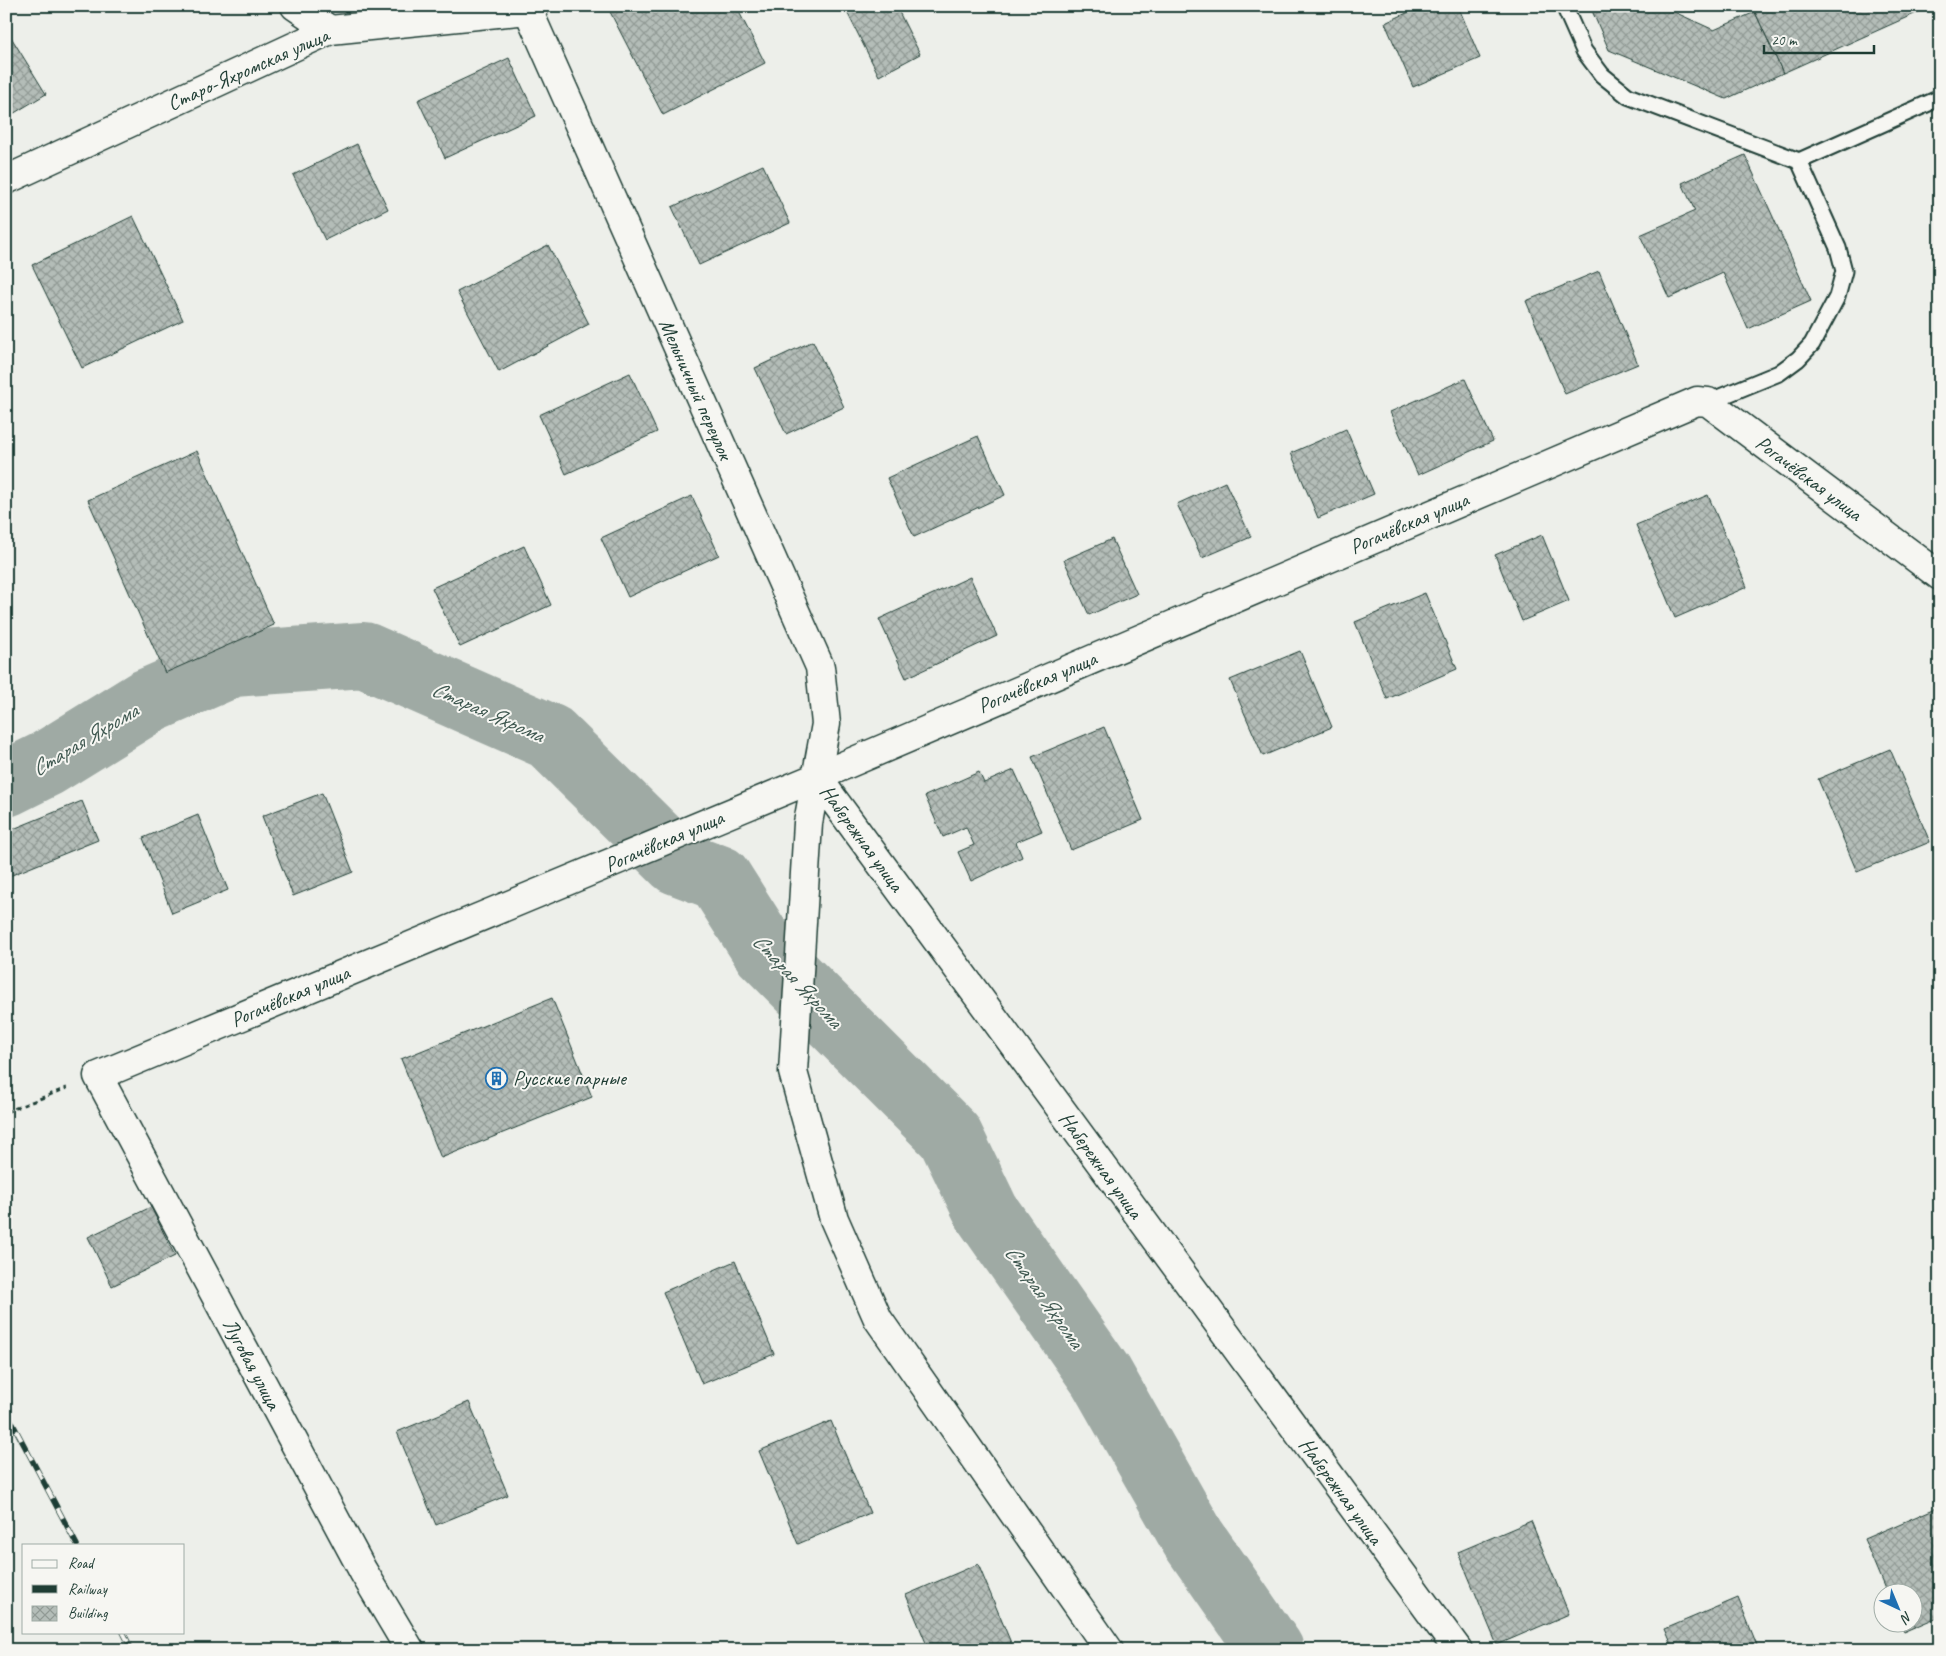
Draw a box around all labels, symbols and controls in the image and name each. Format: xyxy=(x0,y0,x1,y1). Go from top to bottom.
street label: Старо-Яхромская улица xyxy=(163,21,335,116)
scale bar xyxy=(1764,22,1874,54)
text: 20 m xyxy=(1771,31,1798,50)
street label: Мельничный переулок xyxy=(653,315,740,465)
street label: Рогачёвская улица xyxy=(1751,430,1869,527)
street label: Рогачёвская улица xyxy=(1346,486,1474,560)
street label: Рогачёвская улица xyxy=(974,645,1102,719)
water label: Старая Яхрома xyxy=(427,675,550,750)
water label: Старая Яхрома xyxy=(26,696,145,783)
street label: Набережная улица xyxy=(814,779,910,898)
street label: Рогачёвская улица xyxy=(601,804,729,878)
water label: Старая Яхрома xyxy=(746,927,850,1035)
street label: Рогачёвская улица xyxy=(227,959,355,1033)
place label: Русские парные xyxy=(513,1065,628,1091)
building icon: Русские парные xyxy=(485,1066,509,1090)
street label: Набережная улица xyxy=(1053,1106,1149,1225)
water label: Старая Яхрома xyxy=(998,1240,1091,1355)
street label: Луговая улица xyxy=(217,1314,288,1416)
street label: Набережная улица xyxy=(1293,1432,1389,1551)
legend xyxy=(22,1544,185,1634)
text: Road xyxy=(68,1554,95,1573)
text: Railway xyxy=(68,1580,109,1599)
north arrow xyxy=(1874,1584,1924,1634)
text: Building xyxy=(68,1604,108,1623)
text: N xyxy=(1896,1608,1916,1628)

